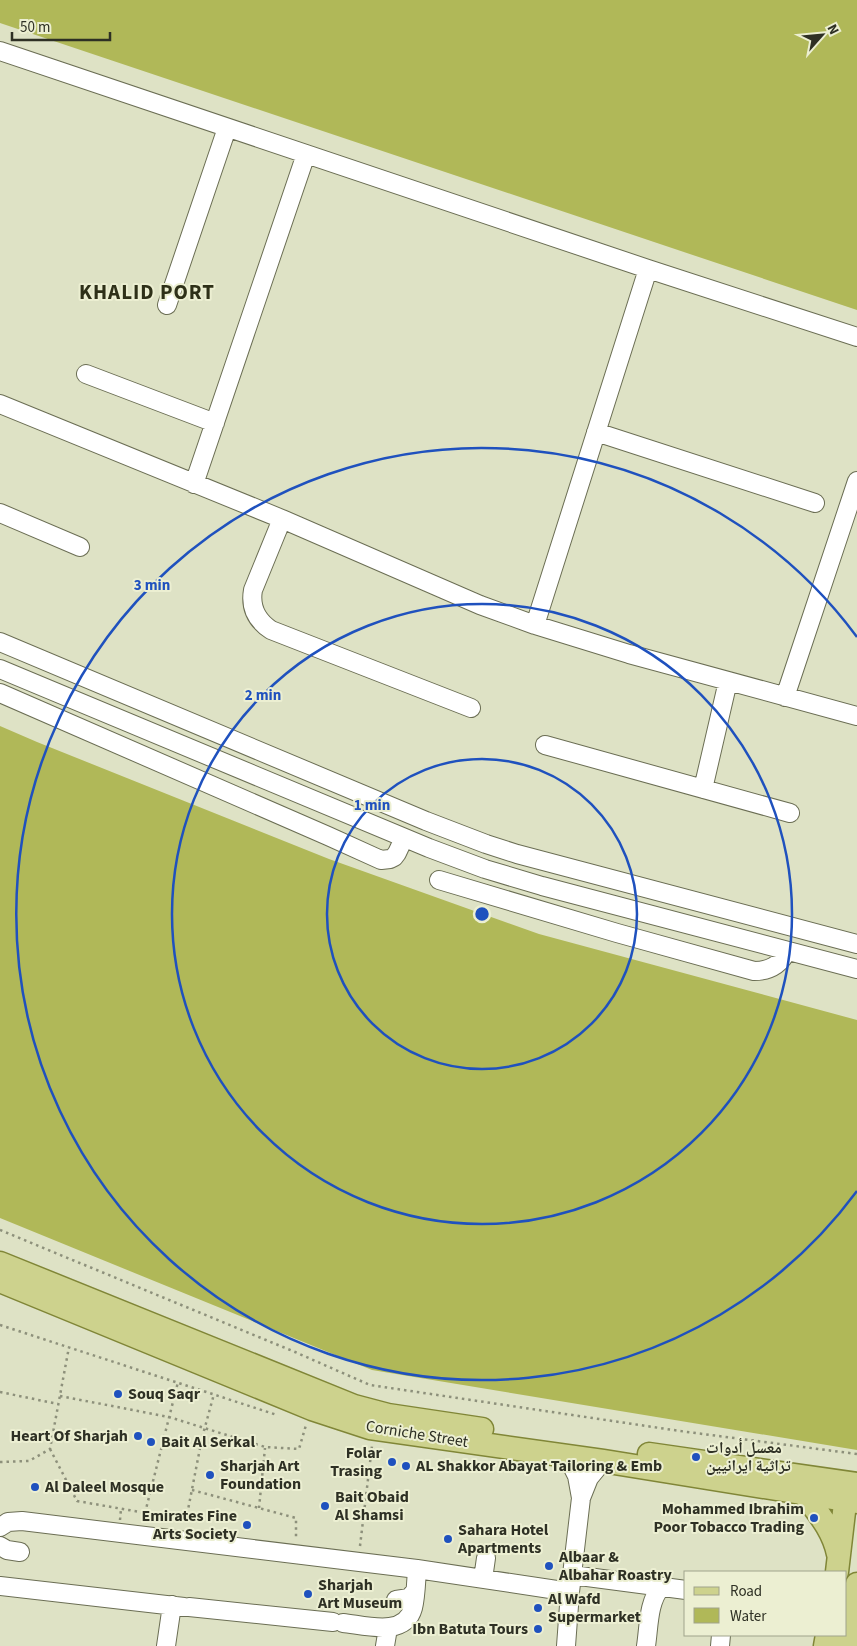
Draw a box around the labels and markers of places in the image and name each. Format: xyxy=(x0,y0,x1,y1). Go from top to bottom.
centre of rings xyxy=(473,905,491,923)
place label: Souq Saqr xyxy=(128,1383,201,1405)
marker: Souq Saqr xyxy=(112,1388,124,1400)
place label: Heart Of Sharjah xyxy=(11,1425,128,1447)
marker: Heart Of Sharjah xyxy=(132,1430,144,1442)
place label: Bait Al Serkal xyxy=(161,1431,255,1453)
marker: Bait Al Serkal xyxy=(145,1436,157,1448)
place label: معسل أدوات تراثية ايرانيين xyxy=(706,1437,791,1477)
place label: Folar Trasing xyxy=(330,1442,383,1482)
marker: معسل أدوات تراثية ايرانيين xyxy=(690,1451,702,1463)
place label: Sharjah Art Foundation xyxy=(220,1455,301,1495)
place label: AL Shakkor Abayat Tailoring & Emb xyxy=(415,1455,662,1477)
marker: Folar Trasing xyxy=(386,1456,398,1468)
marker: AL Shakkor Abayat Tailoring & Emb xyxy=(400,1460,412,1472)
marker: Sharjah Art Foundation xyxy=(204,1469,216,1481)
place label: Al Daleel Mosque xyxy=(44,1476,164,1498)
marker: Al Daleel Mosque xyxy=(29,1481,41,1493)
place label: Bait Obaid Al Shamsi xyxy=(334,1486,409,1526)
place label: Mohammed Ibrahim Poor Tobacco Trading xyxy=(653,1498,804,1538)
marker: Bait Obaid Al Shamsi xyxy=(319,1500,331,1512)
place label: Emirates Fine Arts Society xyxy=(141,1505,238,1545)
marker: Mohammed Ibrahim Poor Tobacco Trading xyxy=(808,1512,820,1524)
marker: Emirates Fine Arts Society xyxy=(241,1519,253,1531)
place label: Sahara Hotel Apartments xyxy=(457,1519,549,1559)
marker: Sahara Hotel Apartments xyxy=(442,1533,454,1545)
place label: Albaar & Albahar Roastry xyxy=(558,1546,672,1586)
marker: Albaar & Albahar Roastry xyxy=(543,1560,555,1572)
place label: Sharjah Art Museum xyxy=(317,1574,402,1614)
marker: Sharjah Art Museum xyxy=(302,1588,314,1600)
place label: Al Wafd Supermarket xyxy=(547,1588,641,1628)
marker: Al Wafd Supermarket xyxy=(532,1602,544,1614)
place label: Ibn Batuta Tours xyxy=(412,1618,528,1640)
marker: Ibn Batuta Tours xyxy=(532,1623,544,1635)

